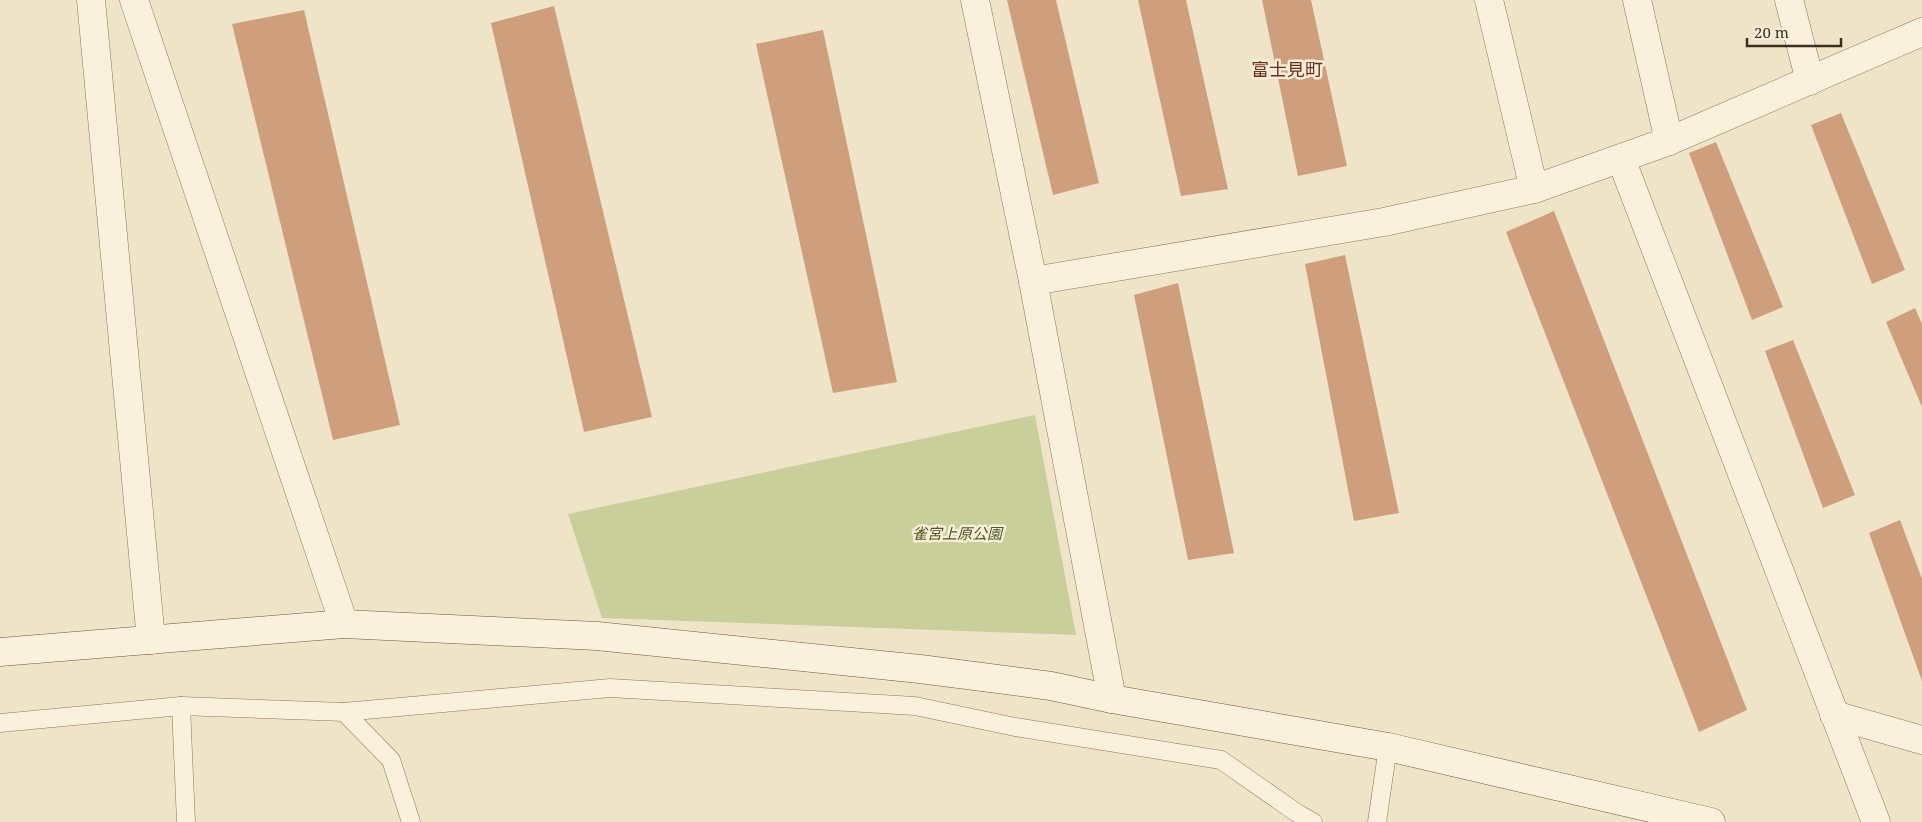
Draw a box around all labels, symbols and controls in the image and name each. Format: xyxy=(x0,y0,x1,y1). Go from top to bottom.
scale bar xyxy=(1747,15,1841,47)
text: 20 m xyxy=(1754,22,1789,42)
district label: 富士見町 xyxy=(1251,57,1323,81)
park label: 雀宮上原公園 xyxy=(912,523,1004,543)

